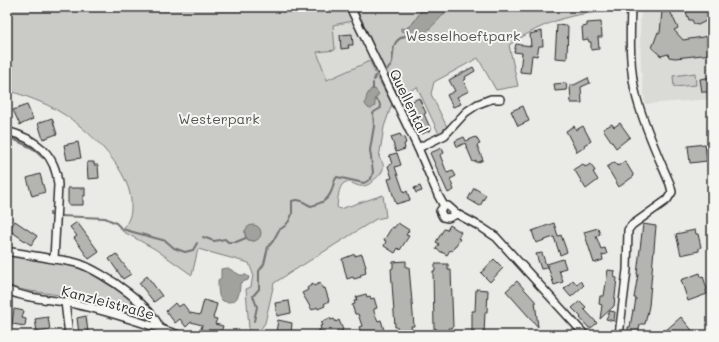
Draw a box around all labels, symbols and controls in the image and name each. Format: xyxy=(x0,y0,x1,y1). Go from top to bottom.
park label: Wesselhoeftpark xyxy=(405,26,521,45)
street label: Quellental xyxy=(385,66,433,136)
park label: Westerpark xyxy=(178,109,260,128)
street label: Kanzleistraße xyxy=(59,280,157,324)

